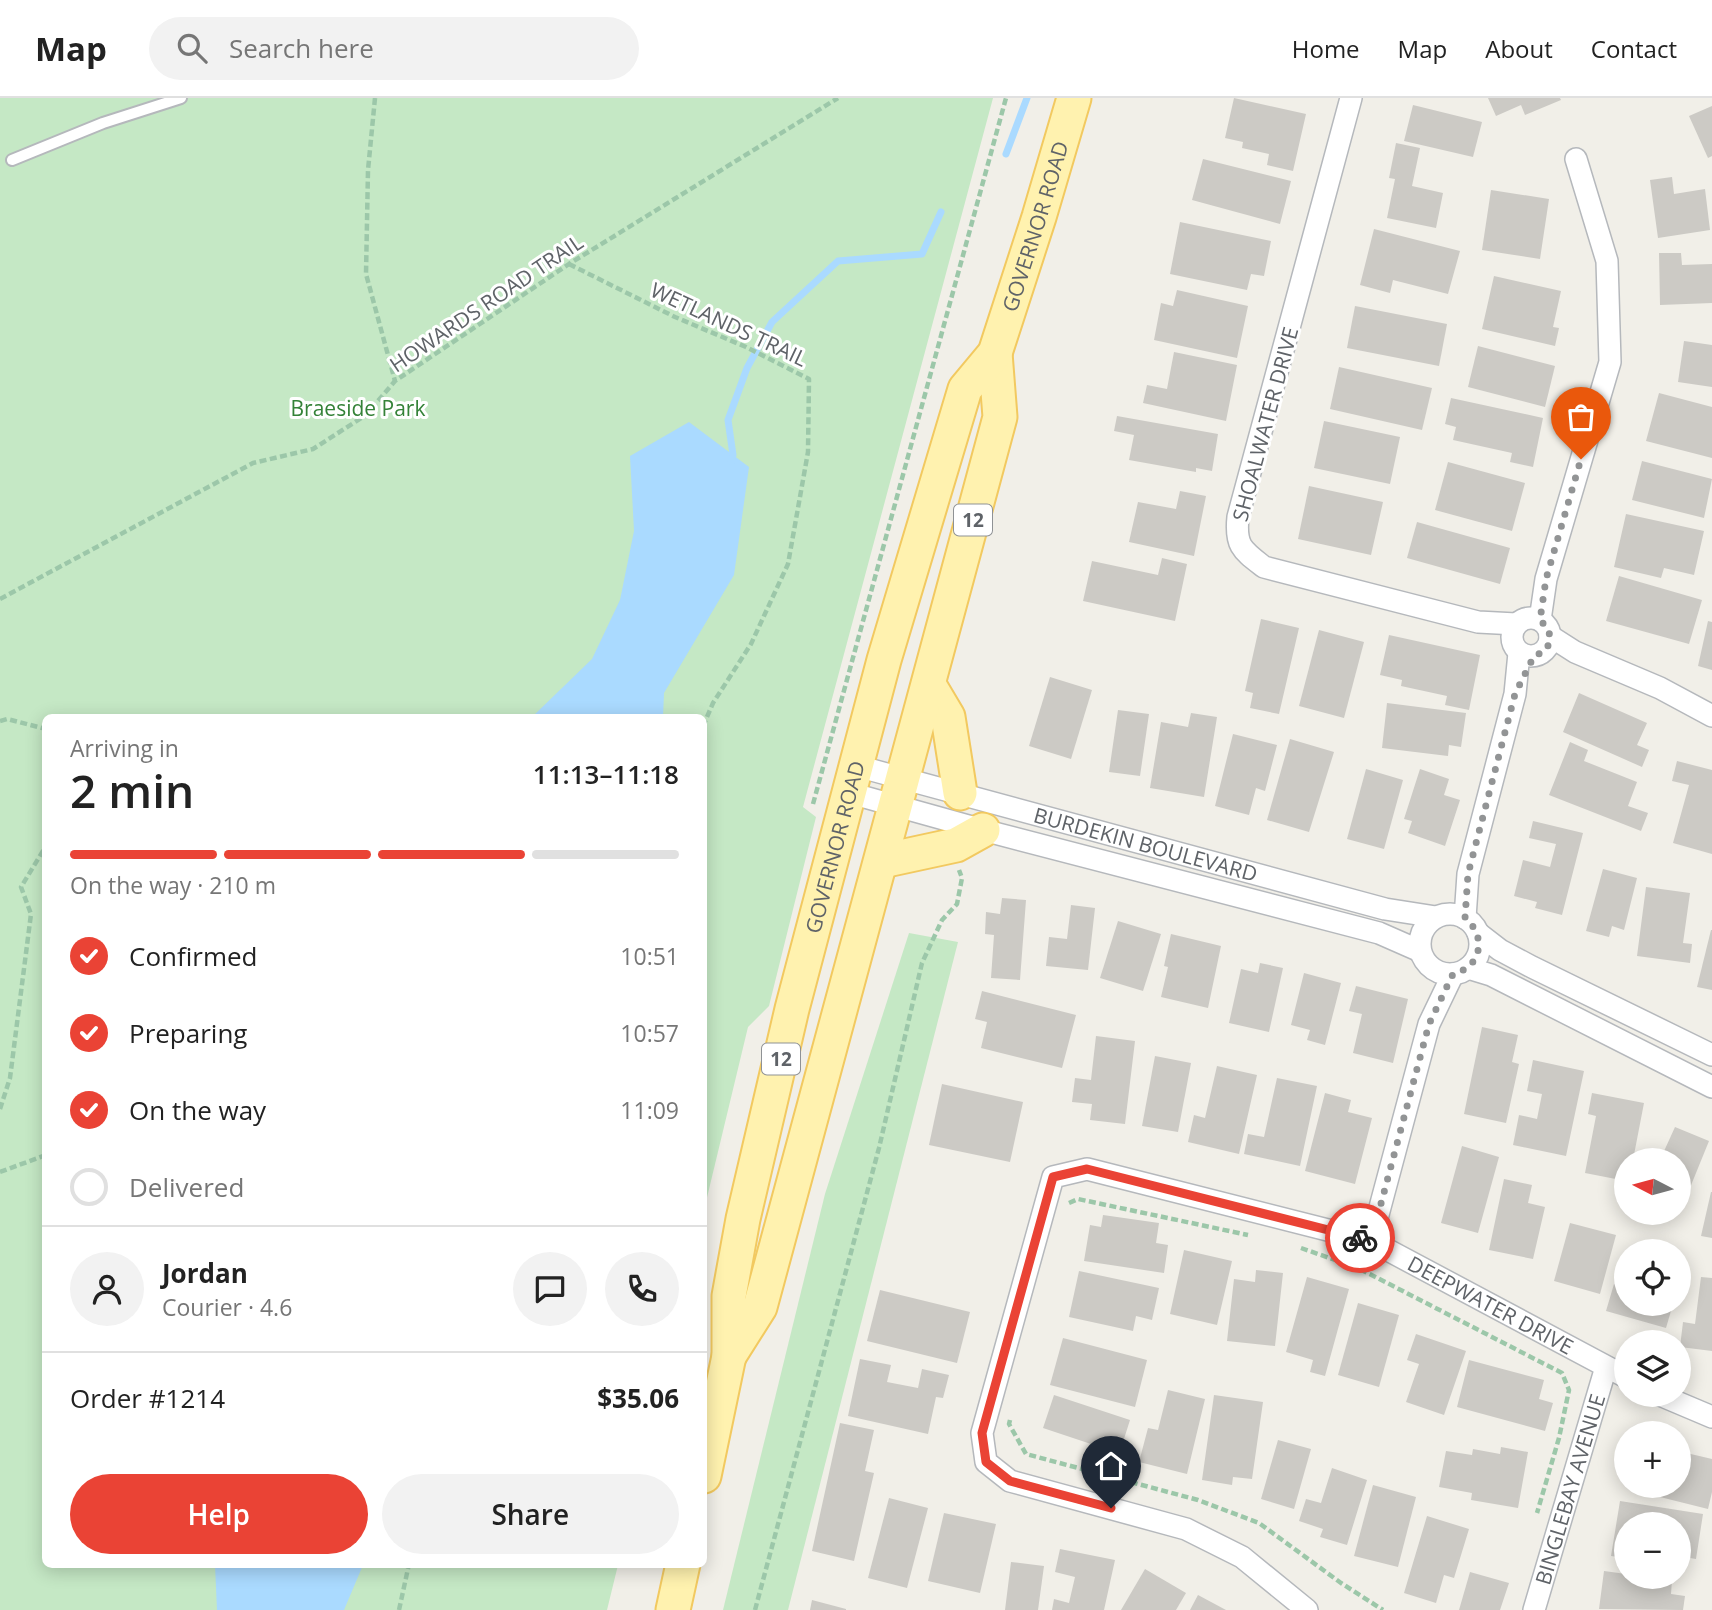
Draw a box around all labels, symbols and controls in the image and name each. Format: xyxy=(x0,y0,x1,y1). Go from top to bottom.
search box xyxy=(149,17,639,80)
text: Map xyxy=(35,26,107,71)
icon: search xyxy=(173,29,211,67)
text: Search here xyxy=(229,30,374,66)
text: Home xyxy=(1292,32,1360,65)
text: Map xyxy=(1398,32,1447,65)
text: About xyxy=(1485,32,1553,65)
text: Contact xyxy=(1591,32,1677,65)
street label: GOVERNOR ROAD xyxy=(995,138,1075,315)
street label: HOWARDS ROAD TRAIL xyxy=(384,228,588,378)
street label: WETLANDS TRAIL xyxy=(646,275,812,373)
street label: SHOALWATER DRIVE xyxy=(1226,324,1304,524)
pin xyxy=(1551,387,1611,459)
park label: Braeside Park xyxy=(291,394,425,422)
icon: bag xyxy=(1562,398,1600,436)
road number: 12 xyxy=(954,504,992,536)
text: Arriving in xyxy=(70,732,179,764)
text: 11:13–11:18 xyxy=(533,756,679,792)
street label: GOVERNOR ROAD xyxy=(799,758,871,936)
text: 2 min xyxy=(70,759,194,821)
street label: BURDEKIN BOULEVARD xyxy=(1031,800,1261,888)
text: On the way · 210 m xyxy=(70,869,276,901)
icon: check xyxy=(70,937,108,975)
text: Confirmed xyxy=(129,938,257,974)
text: 10:51 xyxy=(620,940,679,972)
icon: check xyxy=(70,1014,108,1052)
text: Preparing xyxy=(129,1015,247,1051)
text: 10:57 xyxy=(620,1017,679,1049)
road number: 12 xyxy=(762,1043,800,1074)
icon: check xyxy=(70,1091,108,1129)
text: On the way xyxy=(129,1092,266,1128)
text: 11:09 xyxy=(620,1094,679,1126)
north arrow xyxy=(1614,1148,1690,1225)
map controls xyxy=(1614,1148,1691,1589)
text: Delivered xyxy=(129,1169,244,1205)
courier xyxy=(1325,1203,1395,1273)
icon: bike xyxy=(1341,1219,1379,1257)
button: locate xyxy=(1614,1239,1691,1316)
street label: DEEPWATER DRIVE xyxy=(1403,1249,1578,1360)
button: person xyxy=(70,1252,144,1326)
button: chat xyxy=(513,1252,587,1326)
button: phone xyxy=(605,1252,679,1326)
text: Jordan xyxy=(162,1255,248,1291)
text: Courier · 4.6 xyxy=(162,1291,292,1323)
button: layers xyxy=(1614,1330,1691,1407)
text: Order #1214 xyxy=(70,1380,225,1416)
text: $35.06 xyxy=(597,1380,679,1416)
street label: BINGLEBAY AVENUE xyxy=(1528,1391,1611,1588)
button: + xyxy=(1614,1421,1691,1498)
pin xyxy=(1081,1436,1141,1508)
icon: home xyxy=(1092,1447,1130,1485)
button: Help xyxy=(70,1474,368,1554)
button: Share xyxy=(382,1474,679,1554)
button: − xyxy=(1614,1512,1691,1589)

